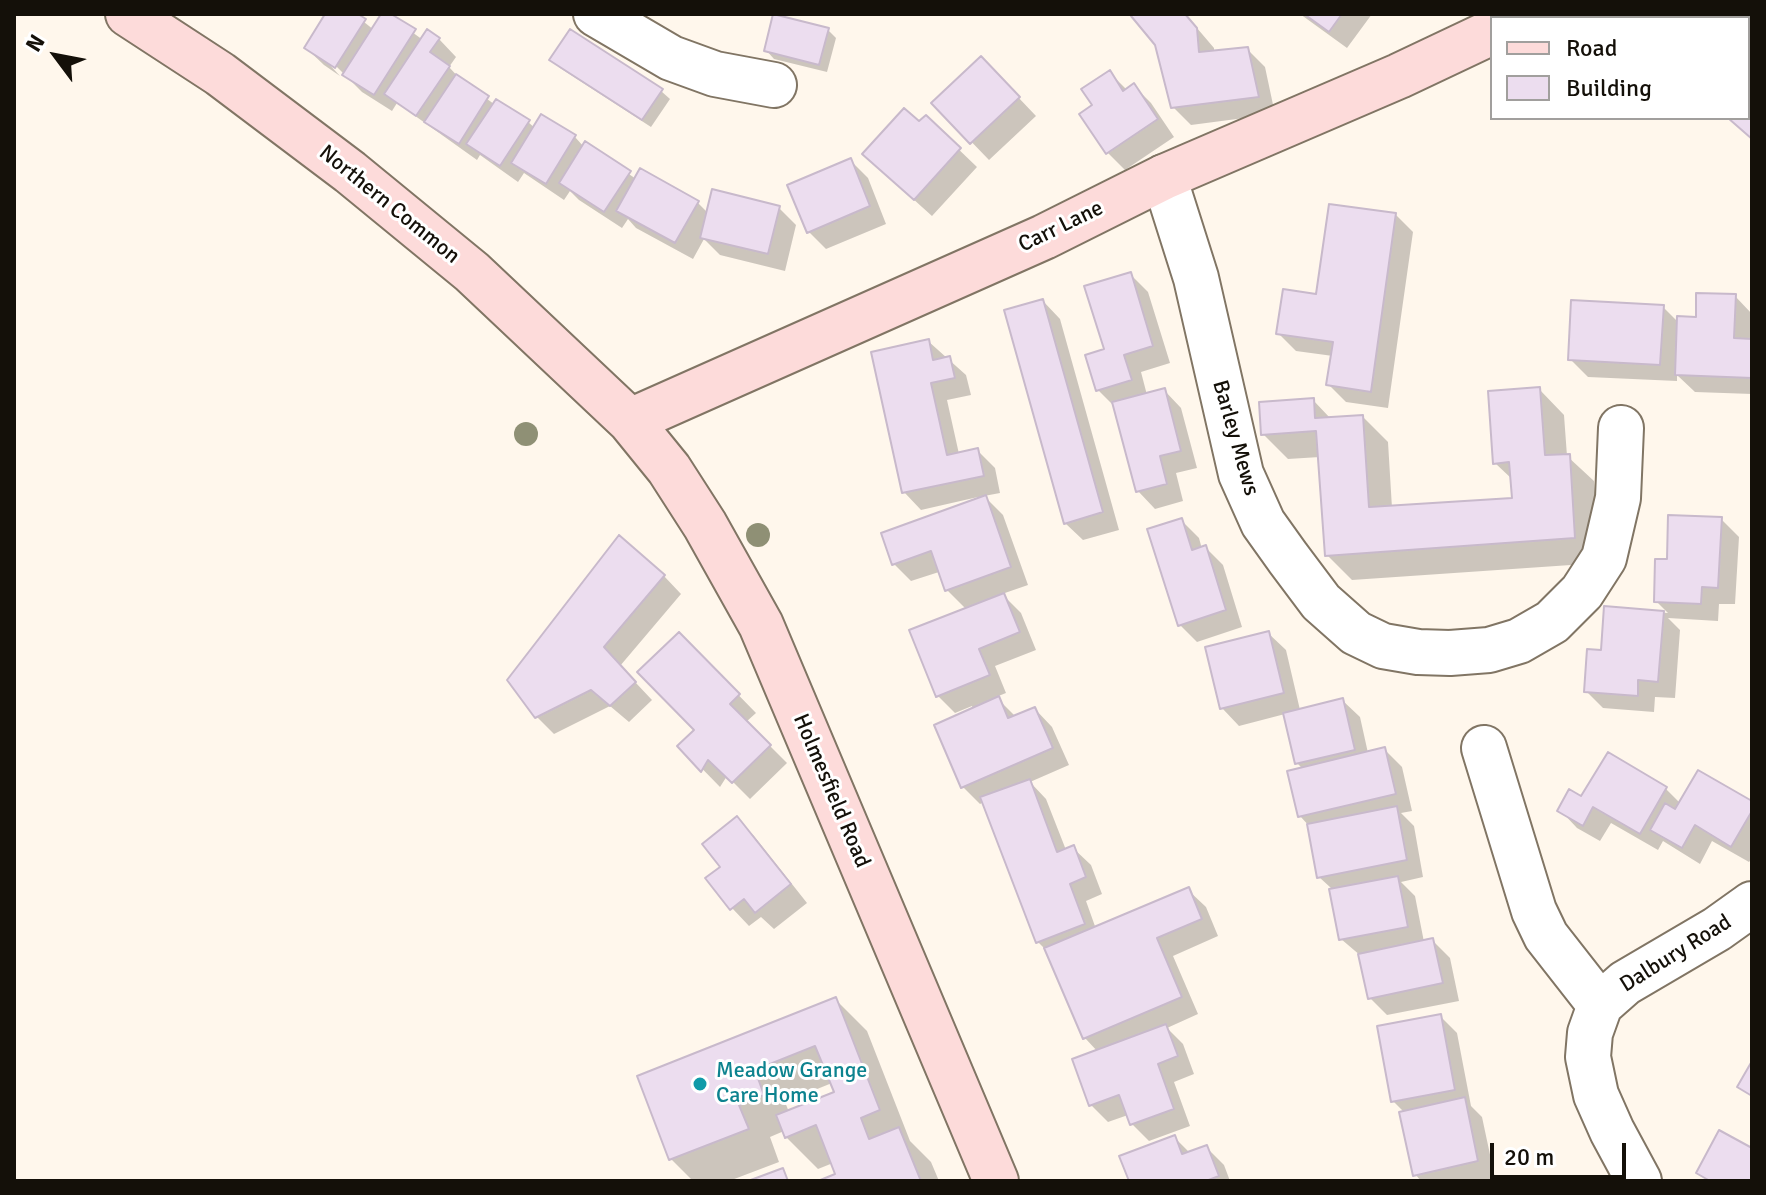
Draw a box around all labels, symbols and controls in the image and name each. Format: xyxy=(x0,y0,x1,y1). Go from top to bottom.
north arrow xyxy=(16,16,96,96)
legend xyxy=(1490,16,1750,120)
text: N xyxy=(20,29,51,57)
text: Road xyxy=(1566,33,1617,63)
text: Building xyxy=(1566,73,1652,103)
street label: Northern Common xyxy=(313,140,465,270)
street label: Carr Lane xyxy=(1014,195,1108,259)
street label: Barley Mews xyxy=(1206,377,1264,499)
street label: Holmesfield Road xyxy=(787,710,875,872)
street label: Dalbury Road xyxy=(1616,909,1736,999)
place label: Meadow Grange Care Home xyxy=(716,1058,867,1110)
marker: Meadow Grange Care Home xyxy=(691,1075,709,1093)
scale bar xyxy=(1494,1127,1630,1177)
text: 20 m xyxy=(1504,1142,1554,1172)

